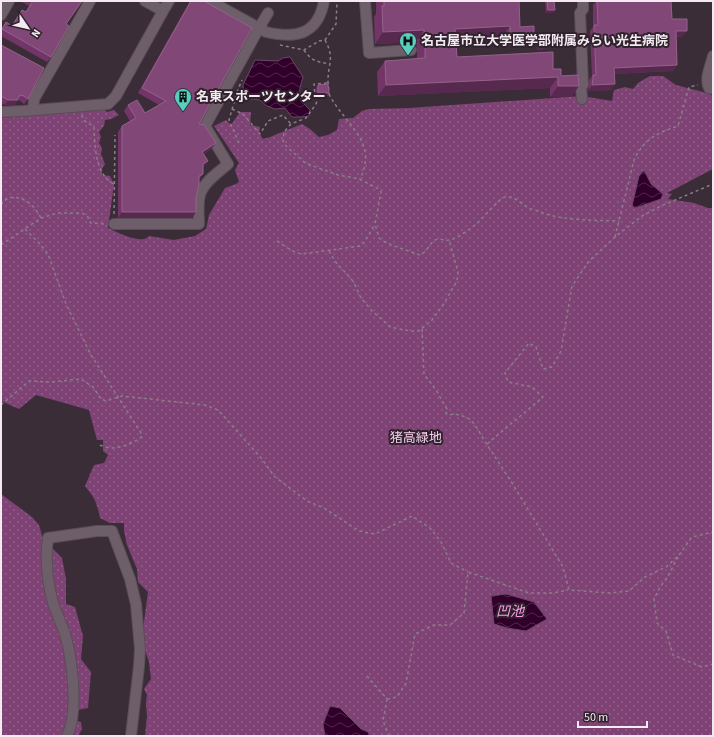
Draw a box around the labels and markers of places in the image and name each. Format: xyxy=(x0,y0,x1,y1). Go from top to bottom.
hospital icon: 名古屋市立大学医学部附属みらい光生病院 xyxy=(398,31,418,56)
place label: 名古屋市立大学医学部附属みらい光生病院 xyxy=(421,32,668,50)
building icon: 名東スポーツセンター xyxy=(173,87,193,112)
place label: 名東スポーツセンター xyxy=(196,88,326,106)

